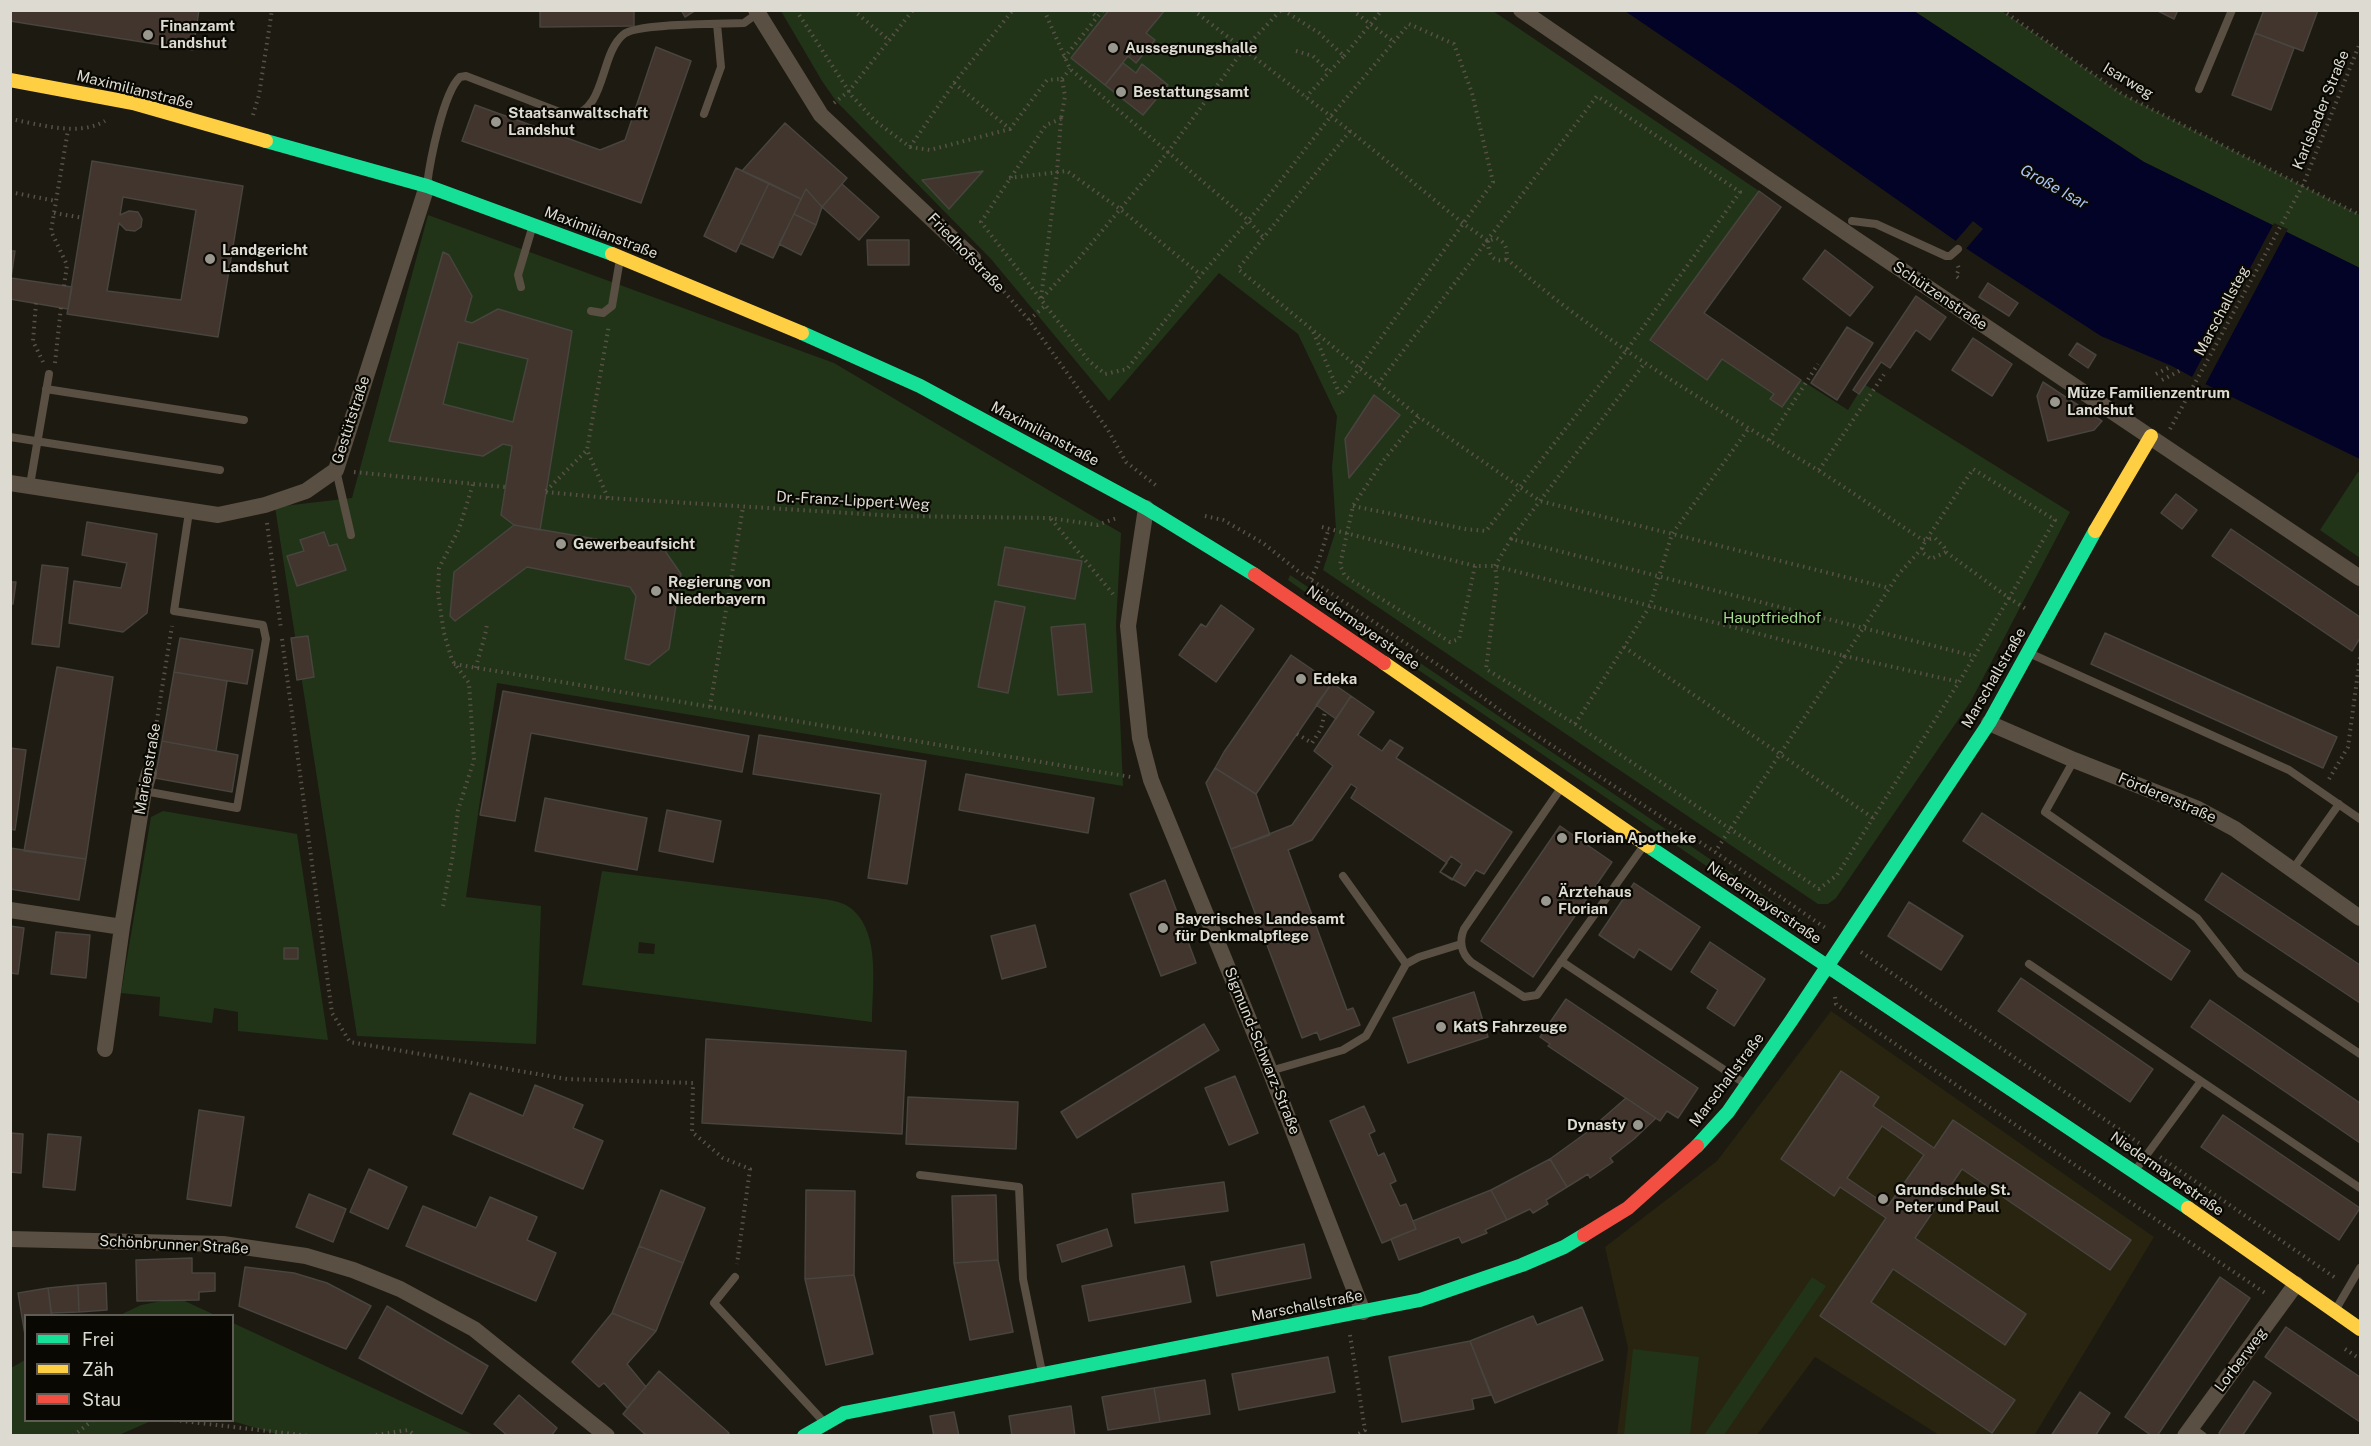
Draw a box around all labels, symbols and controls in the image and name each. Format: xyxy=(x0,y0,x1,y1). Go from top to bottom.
place label: Finanzamt Landshut xyxy=(160,17,235,52)
marker: Finanzamt Landshut xyxy=(141,28,155,42)
place label: Aussegnungshalle xyxy=(1125,39,1257,57)
marker: Aussegnungshalle xyxy=(1106,41,1120,55)
street label: Karlsbader Straße xyxy=(2289,48,2353,172)
street label: Isarweg xyxy=(2100,59,2156,103)
street label: Maximilianstraße xyxy=(75,67,195,113)
place label: Bestattungsamt xyxy=(1133,83,1249,101)
marker: Bestattungsamt xyxy=(1114,85,1128,99)
place label: Staatsanwaltschaft Landshut xyxy=(508,104,648,139)
marker: Staatsanwaltschaft Landshut xyxy=(489,115,503,129)
water label: Große Isar xyxy=(2017,161,2091,213)
street label: Maximilianstraße xyxy=(542,203,660,263)
street label: Friedhofstraße xyxy=(924,210,1008,296)
place label: Landgericht Landshut xyxy=(222,241,308,276)
marker: Landgericht Landshut xyxy=(203,252,217,266)
street label: Schützenstraße xyxy=(1889,258,1991,334)
street label: Marschallsteg xyxy=(2191,263,2253,359)
street label: Gestütstraße xyxy=(328,374,374,466)
place label: Müze Familienzentrum Landshut xyxy=(2067,384,2230,419)
marker: Müze Familienzentrum Landshut xyxy=(2048,395,2062,409)
street label: Maximilianstraße xyxy=(988,398,1102,470)
street label: Dr.-Franz-Lippert-Weg xyxy=(776,488,930,514)
place label: Gewerbeaufsicht xyxy=(573,535,695,553)
marker: Gewerbeaufsicht xyxy=(554,537,568,551)
place label: Regierung von Niederbayern xyxy=(668,573,771,608)
street label: Niedermayerstraße xyxy=(1303,582,1423,674)
marker: Regierung von Niederbayern xyxy=(649,584,663,598)
park label: Hauptfriedhof xyxy=(1723,609,1821,627)
street label: Marschallstraße xyxy=(1958,625,2030,731)
place label: Edeka xyxy=(1313,670,1357,688)
marker: Edeka xyxy=(1294,672,1308,686)
street label: Marienstraße xyxy=(131,722,165,816)
street label: Fördererstraße xyxy=(2115,769,2219,827)
place label: Florian Apotheke xyxy=(1574,829,1696,847)
marker: Florian Apotheke xyxy=(1555,831,1569,845)
street label: Niedermayerstraße xyxy=(1703,858,1825,948)
place label: Ärztehaus Florian xyxy=(1558,883,1632,918)
marker: Ärztehaus Florian xyxy=(1539,894,1553,908)
place label: Bayerisches Landesamt für Denkmalpflege xyxy=(1175,910,1345,945)
marker: Bayerisches Landesamt für Denkmalpflege xyxy=(1156,921,1170,935)
street label: Sigmund-Schwarz-Straße xyxy=(1220,965,1304,1137)
place label: KatS Fahrzeuge xyxy=(1453,1018,1567,1036)
marker: KatS Fahrzeuge xyxy=(1434,1020,1448,1034)
street label: Marschallstraße xyxy=(1686,1029,1768,1131)
place label: Dynasty xyxy=(1567,1116,1626,1134)
marker: Dynasty xyxy=(1631,1118,1645,1132)
street label: Niedermayerstraße xyxy=(2107,1128,2227,1220)
place label: Grundschule St. Peter und Paul xyxy=(1895,1181,2010,1216)
marker: Grundschule St. Peter und Paul xyxy=(1876,1192,1890,1206)
street label: Schönbrunner Straße xyxy=(99,1232,249,1258)
street label: Marschallstraße xyxy=(1250,1286,1364,1326)
legend xyxy=(24,1314,234,1422)
street label: Lorberweg xyxy=(2211,1324,2271,1396)
text: Frei xyxy=(82,1329,114,1350)
text: Zäh xyxy=(82,1359,114,1380)
text: Stau xyxy=(82,1389,121,1410)

